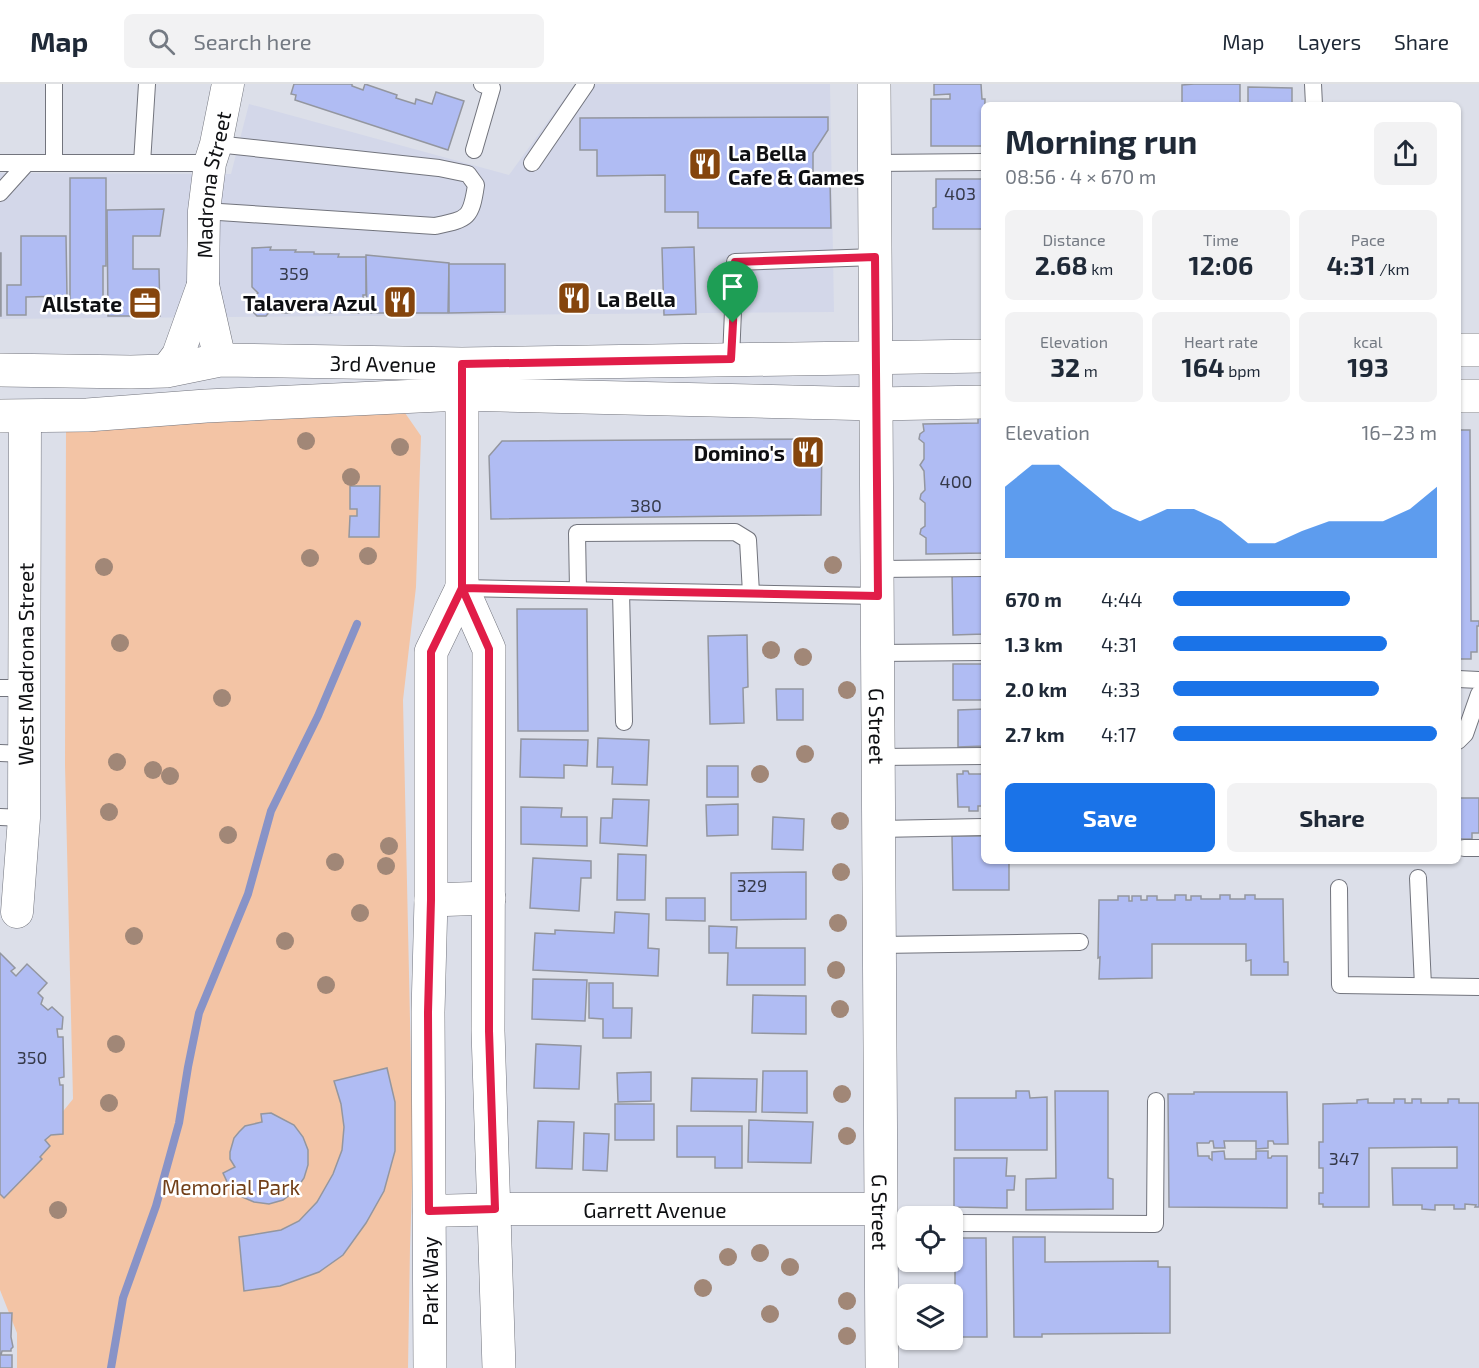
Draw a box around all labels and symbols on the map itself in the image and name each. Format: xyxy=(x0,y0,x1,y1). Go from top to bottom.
street label: Madrona Street xyxy=(191,109,235,259)
place label: La Bella Cafe & Games xyxy=(728,140,865,189)
restaurant icon: La Bella Cafe & Games xyxy=(687,146,723,182)
house number: 403 xyxy=(944,182,976,204)
pin xyxy=(707,261,758,323)
house number: 359 xyxy=(279,262,309,284)
restaurant icon: La Bella xyxy=(556,280,592,316)
restaurant icon: Talavera Azul xyxy=(382,284,418,320)
office icon: Allstate xyxy=(127,285,163,321)
place label: La Bella xyxy=(597,286,676,311)
place label: Talavera Azul xyxy=(243,290,377,315)
place label: Allstate xyxy=(42,291,122,316)
street label: 3rd Avenue xyxy=(329,349,436,376)
restaurant icon: Domino's xyxy=(790,434,826,470)
place label: Domino's xyxy=(694,440,785,465)
house number: 400 xyxy=(940,470,972,492)
house number: 380 xyxy=(630,494,662,516)
street label: West Madrona Street xyxy=(12,563,37,766)
street label: G Street xyxy=(865,688,891,764)
house number: 329 xyxy=(737,874,767,896)
house number: 350 xyxy=(17,1046,47,1068)
house number: 347 xyxy=(1329,1147,1359,1169)
park label: Memorial Park xyxy=(162,1174,301,1199)
street label: G Street xyxy=(868,1174,894,1250)
street label: Garrett Avenue xyxy=(583,1197,727,1222)
street label: Park Way xyxy=(417,1236,442,1326)

